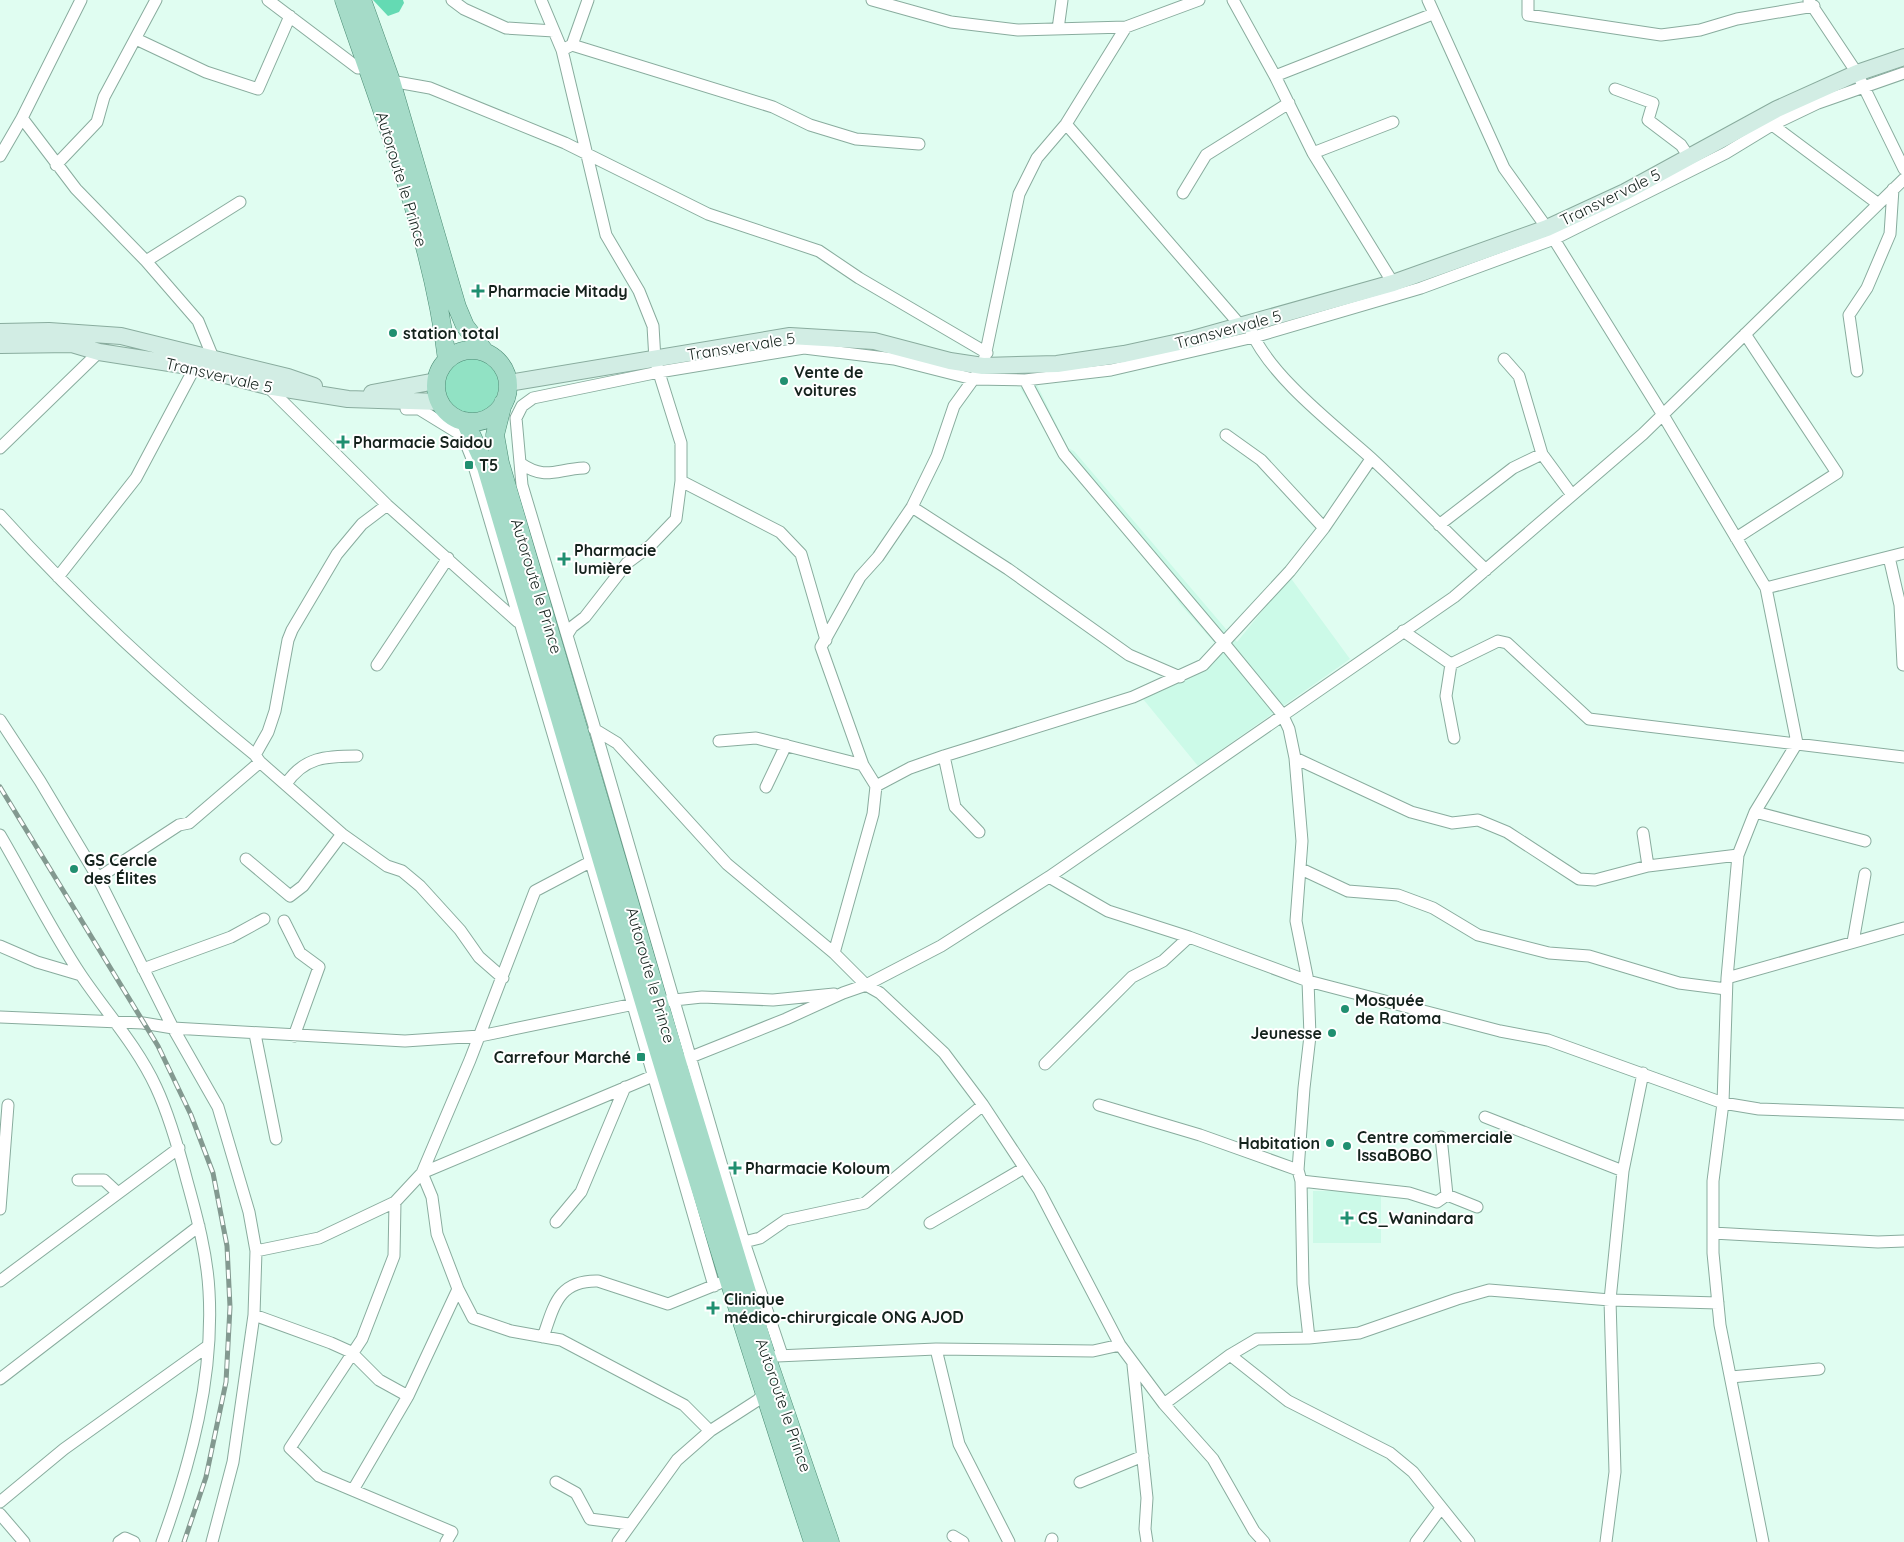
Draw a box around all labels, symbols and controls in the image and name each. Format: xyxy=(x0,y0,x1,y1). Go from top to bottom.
street label: Autoroute le Prince xyxy=(372,109,432,249)
street label: Transvervale 5 xyxy=(1557,164,1663,230)
place label: Pharmacie Mitady xyxy=(488,281,628,301)
marker: Pharmacie Mitady xyxy=(472,285,484,297)
street label: Transvervale 5 xyxy=(1173,305,1283,353)
place label: station total xyxy=(403,323,499,343)
marker: station total xyxy=(387,327,399,339)
street label: Transvervale 5 xyxy=(685,328,797,364)
street label: Transvervale 5 xyxy=(164,353,274,397)
place label: Vente de voitures xyxy=(794,362,863,400)
marker: Vente de voitures xyxy=(778,375,790,387)
place label: Pharmacie Saidou xyxy=(353,432,493,452)
marker: Pharmacie Saidou xyxy=(337,436,349,448)
place label: T5 xyxy=(479,455,498,475)
marker: T5 xyxy=(463,459,475,471)
street label: Autoroute le Prince xyxy=(507,516,567,656)
place label: Pharmacie lumière xyxy=(574,540,656,578)
marker: Pharmacie lumière xyxy=(558,553,570,565)
place label: GS Cercle des Élites xyxy=(84,850,157,888)
marker: GS Cercle des Élites xyxy=(68,863,80,875)
street label: Autoroute le Prince xyxy=(622,905,680,1045)
place label: Mosquée de Ratoma xyxy=(1355,990,1441,1028)
marker: Mosquée de Ratoma xyxy=(1339,1003,1351,1015)
place label: Jeunesse xyxy=(1250,1023,1322,1043)
marker: Jeunesse xyxy=(1326,1027,1338,1039)
place label: Carrefour Marché xyxy=(494,1047,631,1067)
marker: Carrefour Marché xyxy=(635,1051,647,1063)
place label: Centre commerciale IssaBOBO xyxy=(1357,1127,1513,1165)
place label: Habitation xyxy=(1238,1133,1320,1153)
marker: Habitation xyxy=(1324,1137,1336,1149)
marker: Centre commerciale IssaBOBO xyxy=(1341,1140,1353,1152)
place label: Pharmacie Koloum xyxy=(745,1158,890,1178)
marker: Pharmacie Koloum xyxy=(729,1162,741,1174)
place label: CS_Wanindara xyxy=(1358,1208,1474,1228)
marker: CS_Wanindara xyxy=(1340,1211,1354,1225)
place label: Clinique médico-chirurgicale ONG AJOD xyxy=(724,1289,964,1327)
marker: Clinique médico-chirurgicale ONG AJOD xyxy=(706,1301,720,1315)
street label: Autoroute le Prince xyxy=(752,1335,816,1475)

